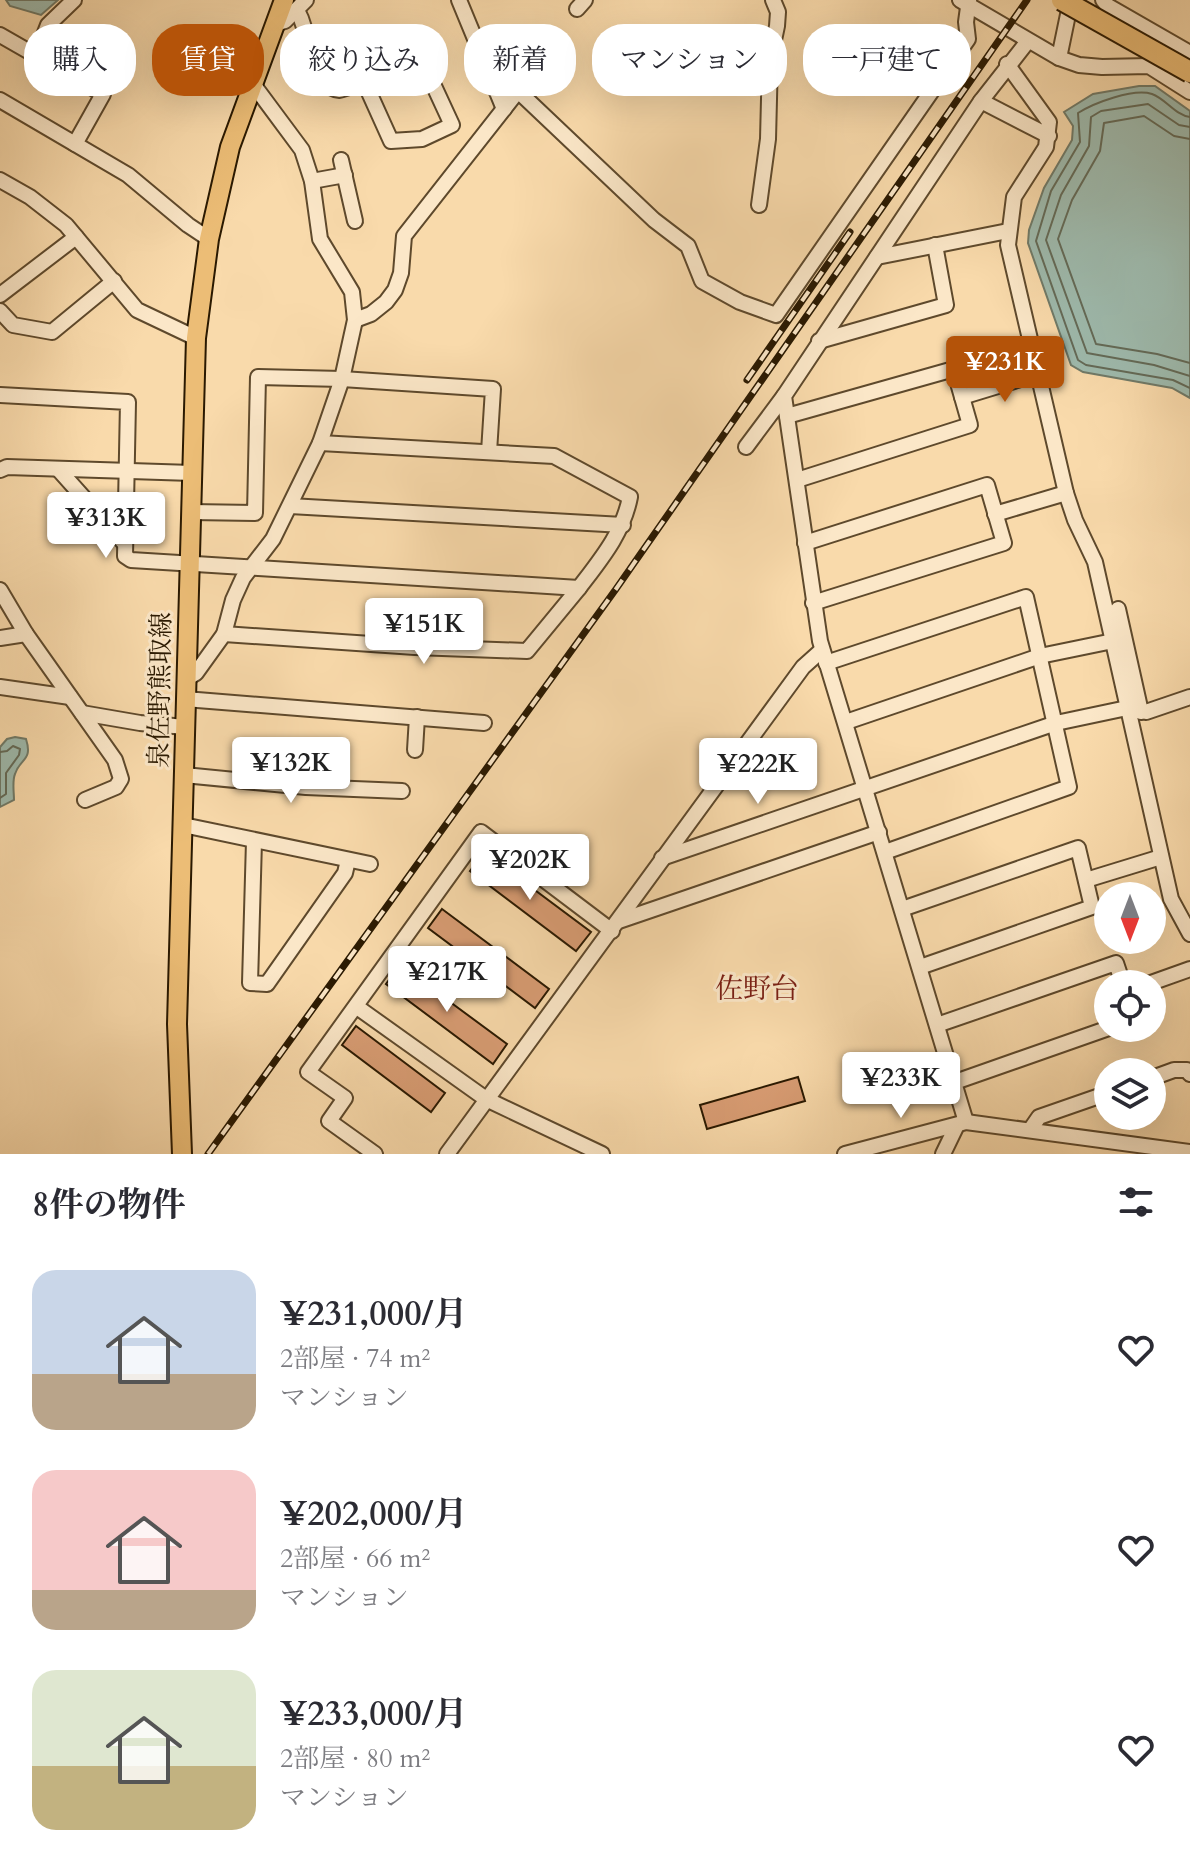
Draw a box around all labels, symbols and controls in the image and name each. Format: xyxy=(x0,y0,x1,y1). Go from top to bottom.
chip: 購入 xyxy=(24,24,136,96)
chip: 賃貸 xyxy=(152,24,264,96)
chip: 絞り込み xyxy=(280,24,448,96)
chip: 新着 xyxy=(464,24,576,96)
chip: マンション xyxy=(592,24,787,96)
chip: 一戸建て xyxy=(803,24,971,96)
pin: ¥231K xyxy=(949,336,1061,404)
text: ¥231K xyxy=(964,344,1046,379)
pin: ¥313K xyxy=(50,492,162,560)
text: ¥313K xyxy=(65,500,147,535)
pin: ¥151K xyxy=(368,598,480,666)
text: ¥151K xyxy=(383,606,465,641)
street label: 泉佐野熊取線 xyxy=(141,612,179,768)
pin: ¥132K xyxy=(235,737,347,805)
pin: ¥222K xyxy=(702,738,814,806)
text: ¥132K xyxy=(250,745,332,780)
text: ¥222K xyxy=(717,746,799,781)
pin: ¥202K xyxy=(474,834,586,902)
text: ¥202K xyxy=(489,842,571,877)
north arrow xyxy=(1094,882,1166,954)
map controls xyxy=(1094,882,1166,1130)
pin: ¥217K xyxy=(391,946,503,1014)
text: ¥217K xyxy=(406,954,488,989)
district label: 佐野台 xyxy=(715,970,799,1008)
button: locate xyxy=(1094,970,1166,1042)
pin: ¥233K xyxy=(845,1052,957,1120)
button: layers xyxy=(1094,1058,1166,1130)
text: ¥233K xyxy=(860,1060,942,1095)
icon: filters xyxy=(1114,1180,1158,1224)
text: 8件の物件 xyxy=(32,1182,185,1228)
text: ¥231,000/月 xyxy=(280,1291,468,1337)
icon: home xyxy=(96,1302,192,1398)
icon: heart xyxy=(1114,1328,1158,1372)
text: 2部屋 · 74 m² xyxy=(280,1341,430,1376)
text: マンション xyxy=(280,1380,409,1415)
text: ¥202,000/月 xyxy=(280,1491,468,1537)
icon: home xyxy=(96,1502,192,1598)
icon: heart xyxy=(1114,1528,1158,1572)
text: 2部屋 · 66 m² xyxy=(280,1541,430,1576)
text: マンション xyxy=(280,1580,409,1615)
text: ¥233,000/月 xyxy=(280,1691,468,1737)
icon: home xyxy=(96,1702,192,1798)
icon: heart xyxy=(1114,1728,1158,1772)
text: 2部屋 · 80 m² xyxy=(280,1741,430,1776)
text: マンション xyxy=(280,1780,409,1815)

